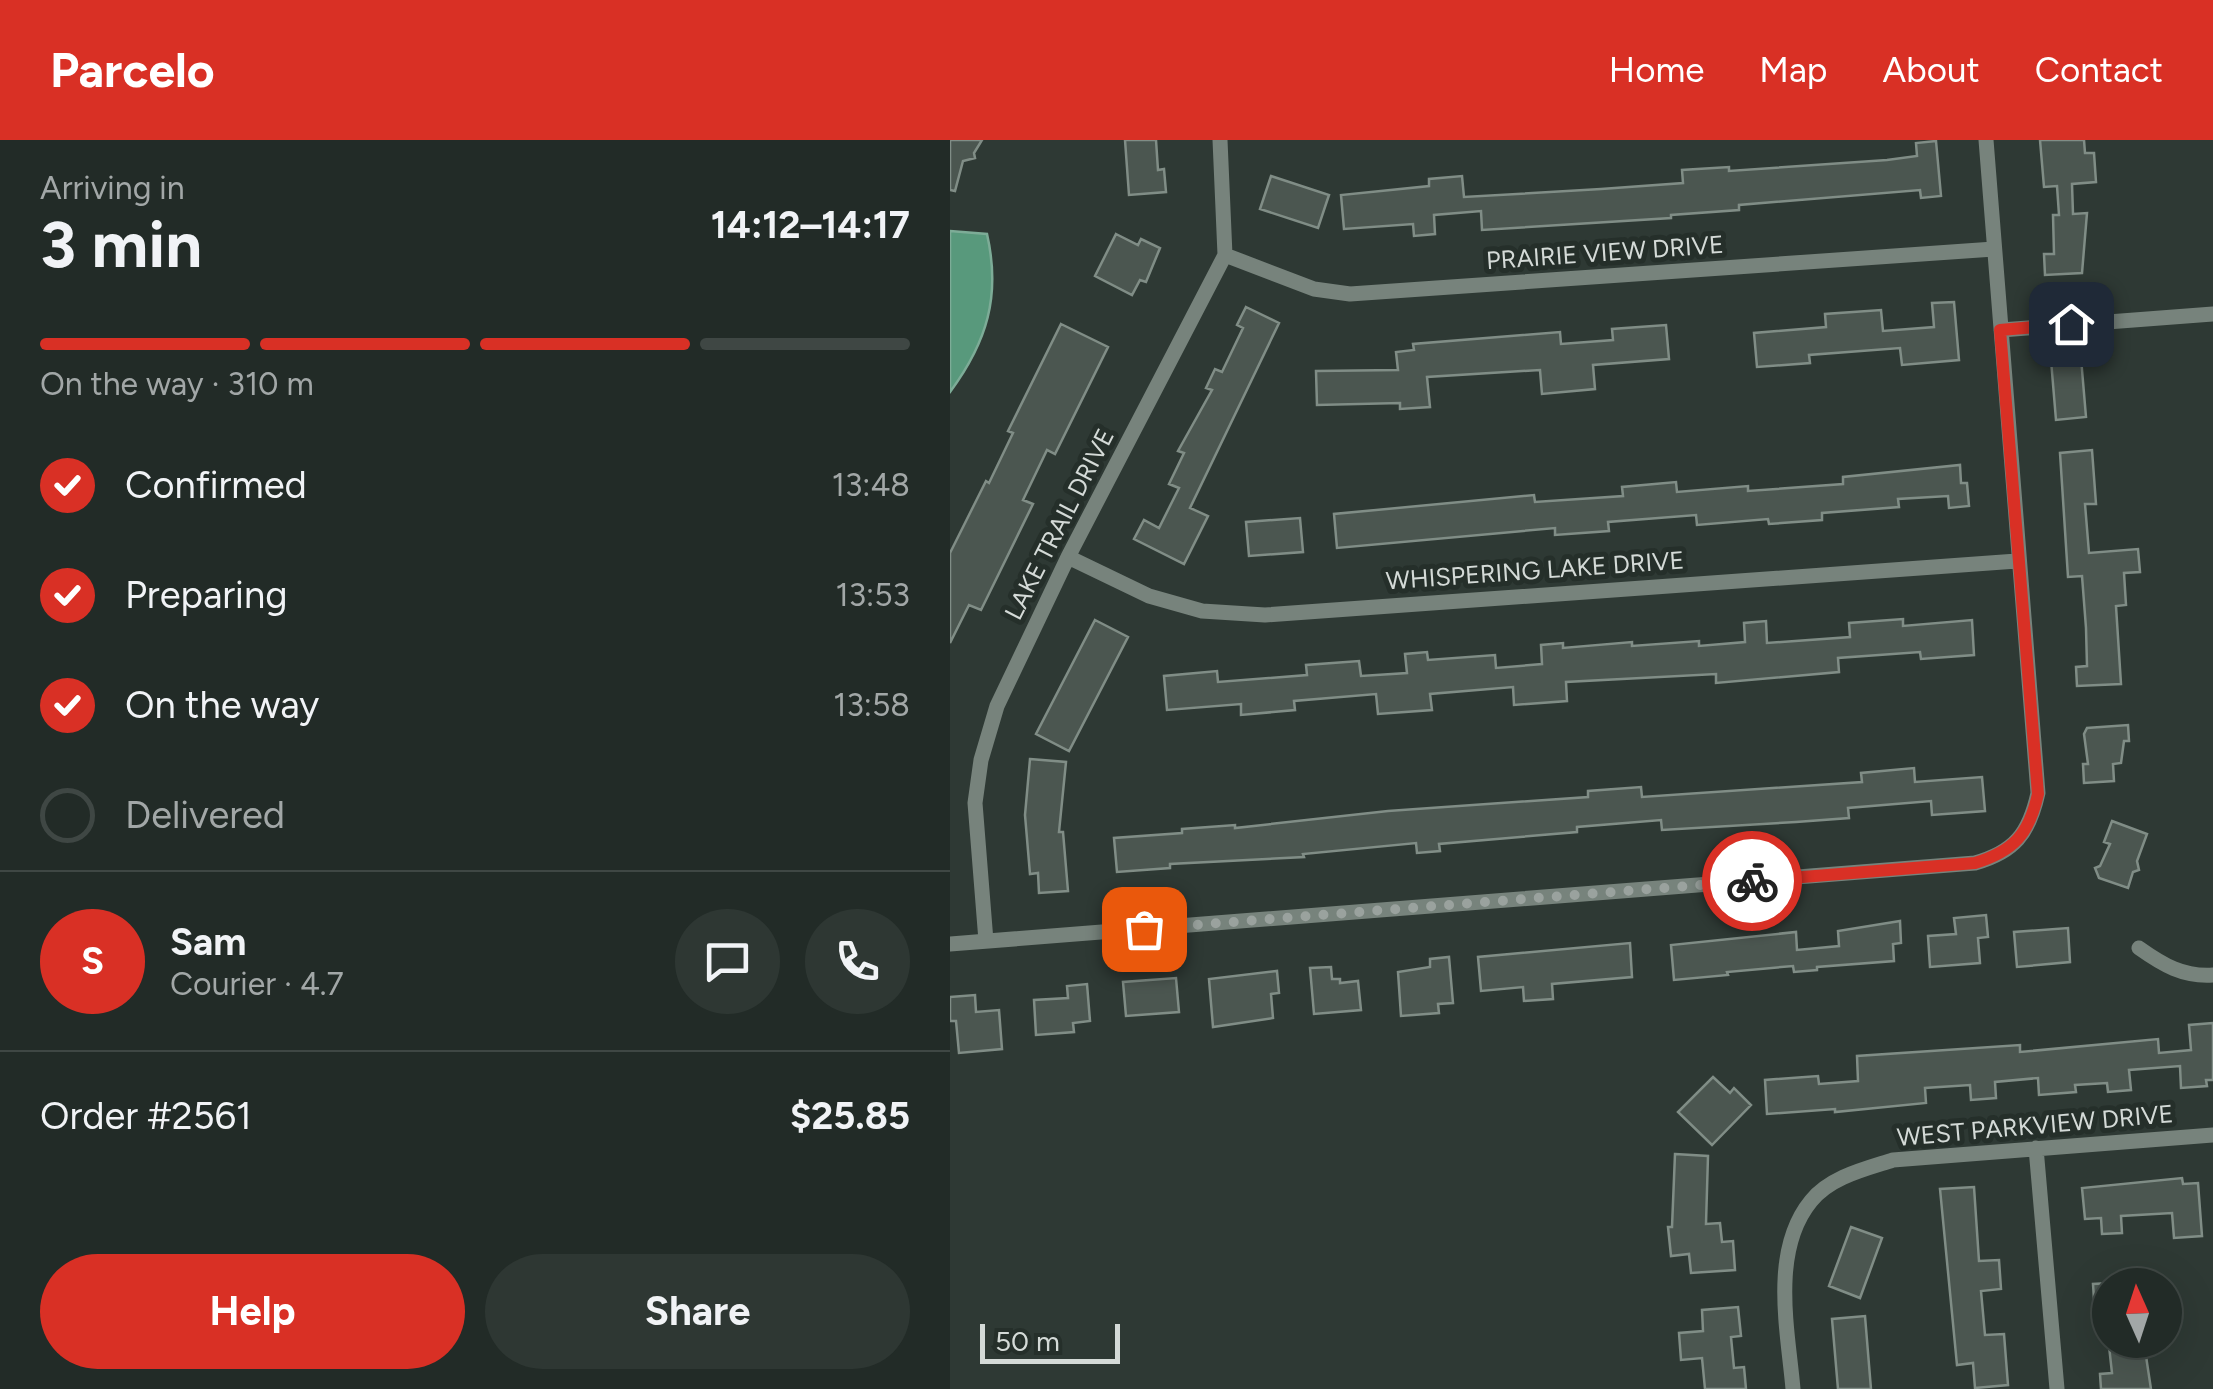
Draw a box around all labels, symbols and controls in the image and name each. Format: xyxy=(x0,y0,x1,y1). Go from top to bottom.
text: Parcelo xyxy=(50,41,215,99)
text: Home xyxy=(1609,49,1704,91)
text: Map xyxy=(1759,49,1828,91)
text: About xyxy=(1883,49,1980,91)
text: Contact xyxy=(2035,49,2163,91)
text: Arriving in xyxy=(40,169,185,207)
text: 14:12–14:17 xyxy=(711,202,910,248)
text: 3 min xyxy=(40,205,202,283)
street label: PRAIRIE VIEW DRIVE xyxy=(1485,229,1725,275)
pin xyxy=(2029,282,2114,367)
icon: home xyxy=(2044,297,2099,352)
text: On the way · 310 m xyxy=(40,365,314,403)
street label: LAKE TRAIL DRIVE xyxy=(998,424,1120,624)
icon: check xyxy=(40,458,95,513)
text: Confirmed xyxy=(125,462,307,508)
text: 13:48 xyxy=(832,466,910,504)
street label: WHISPERING LAKE DRIVE xyxy=(1385,545,1685,595)
icon: check xyxy=(40,568,95,623)
text: Preparing xyxy=(125,572,287,618)
text: 13:53 xyxy=(835,576,910,614)
icon: check xyxy=(40,678,95,733)
text: On the way xyxy=(125,682,319,728)
text: 13:58 xyxy=(833,686,910,724)
text: Delivered xyxy=(125,792,285,838)
courier xyxy=(1702,831,1802,931)
icon: bike xyxy=(1725,854,1780,909)
pin xyxy=(1102,887,1187,972)
icon: bag xyxy=(1117,902,1172,957)
button: chat xyxy=(675,909,780,1014)
button: phone xyxy=(805,909,910,1014)
text: Sam xyxy=(170,919,246,965)
text: S xyxy=(81,938,104,984)
text: Courier · 4.7 xyxy=(170,965,344,1003)
text: Order #2561 xyxy=(40,1093,252,1139)
text: $25.85 xyxy=(790,1093,910,1139)
street label: WEST PARKVIEW DRIVE xyxy=(1896,1098,2174,1152)
button: Help xyxy=(40,1254,465,1369)
button: Share xyxy=(485,1254,910,1369)
north arrow xyxy=(2092,1268,2182,1358)
map controls xyxy=(2092,1268,2182,1358)
scale bar xyxy=(980,1319,1120,1364)
text: 50 m xyxy=(995,1324,1060,1358)

